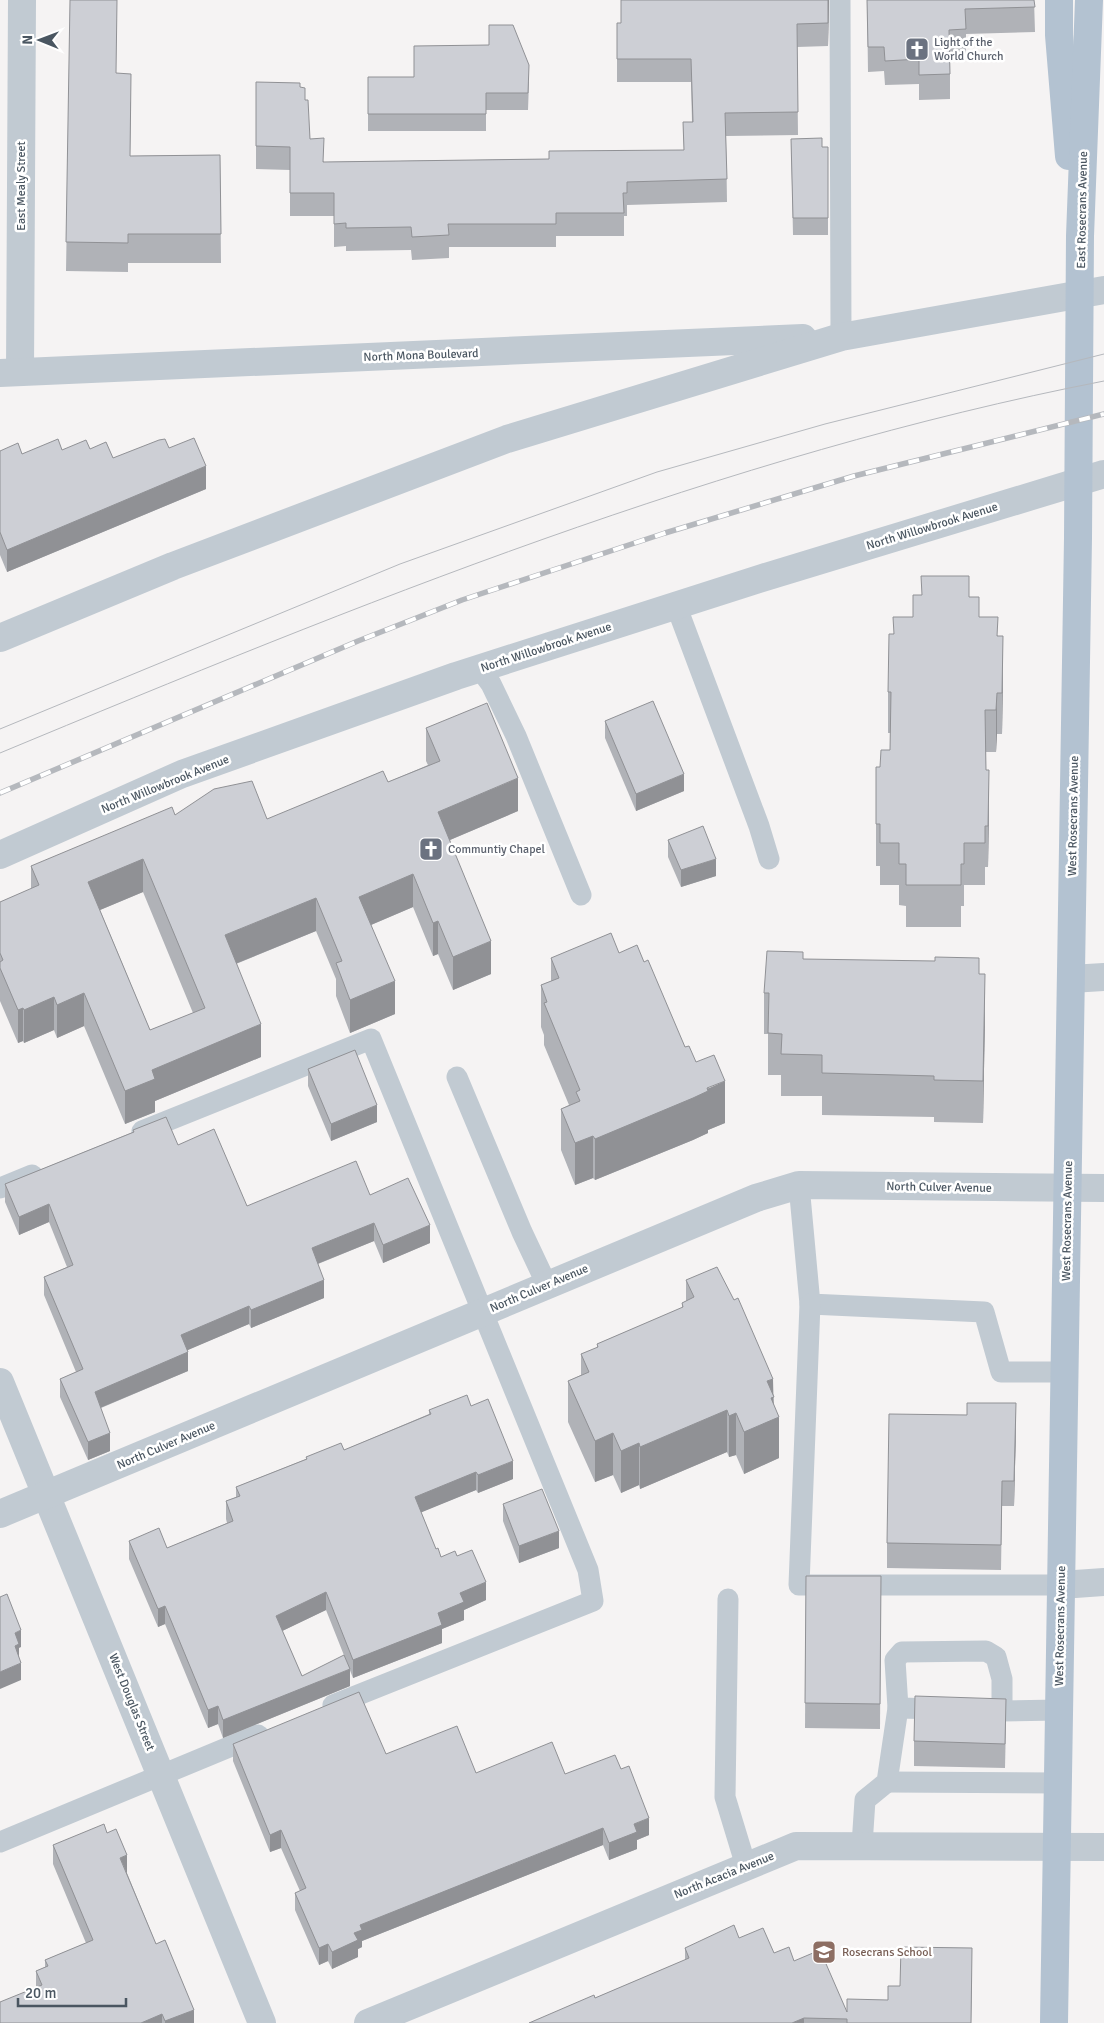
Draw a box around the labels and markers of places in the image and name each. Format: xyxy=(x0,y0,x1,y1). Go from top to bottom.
place label: Light of the World Church xyxy=(934,35,1004,64)
church icon: Light of the World Church xyxy=(904,36,930,62)
church icon: Communtiy Chapel xyxy=(418,836,444,862)
place label: Communtiy Chapel xyxy=(448,842,546,857)
school or university icon: Rosecrans School xyxy=(811,1939,837,1965)
place label: Rosecrans School xyxy=(842,1945,932,1960)

